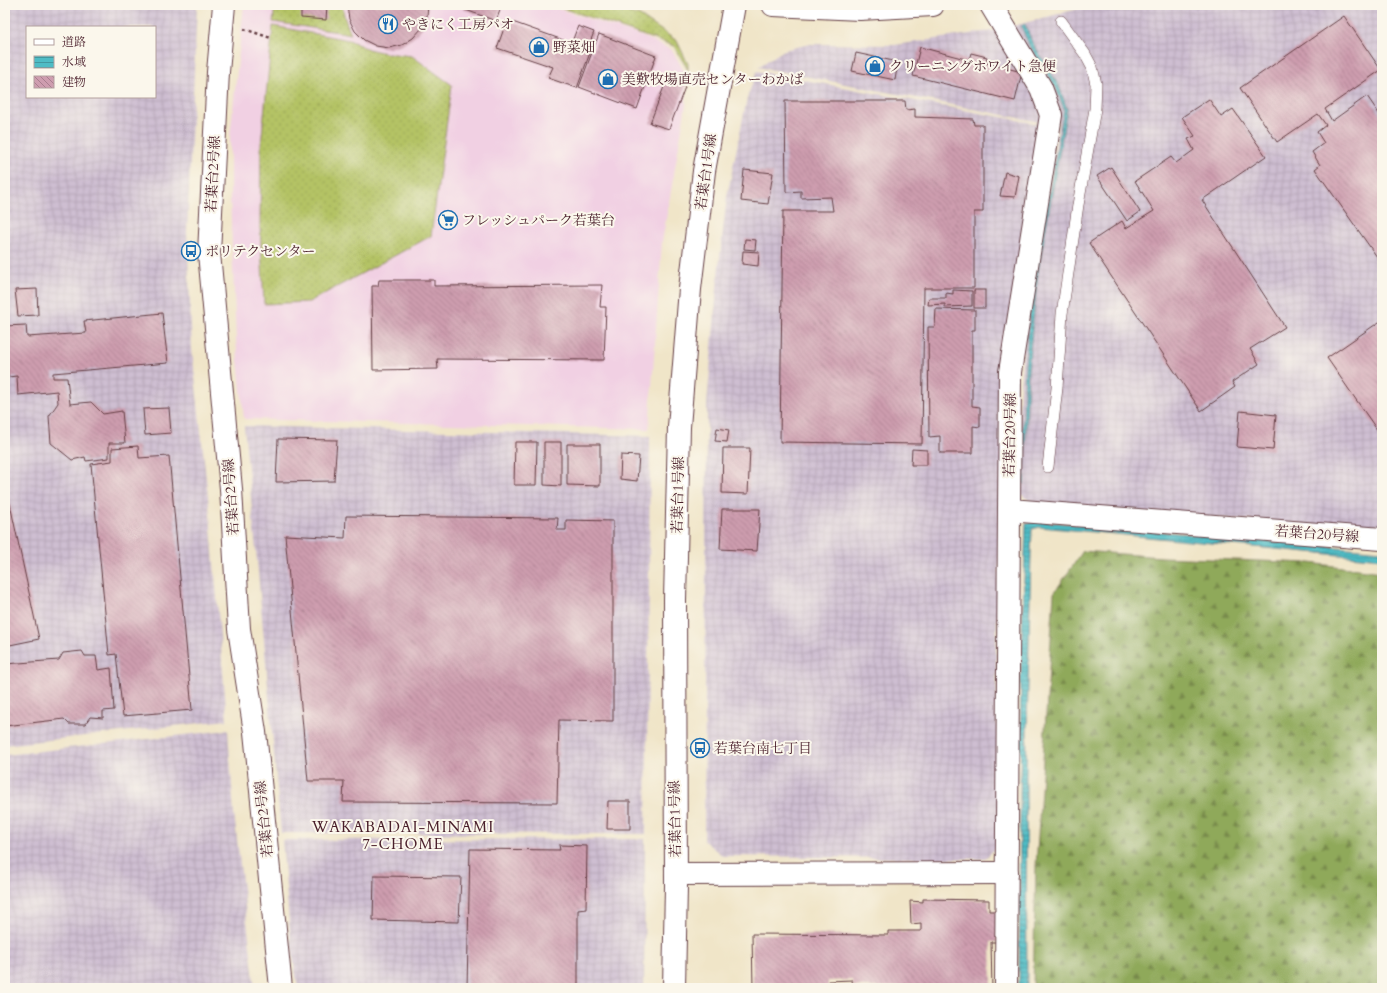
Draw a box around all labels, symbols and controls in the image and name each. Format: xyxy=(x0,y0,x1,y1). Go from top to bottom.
restaurant icon: やきにく工房パオ xyxy=(377,13,399,35)
place label: やきにく工房パオ xyxy=(402,15,514,34)
legend xyxy=(26,26,156,98)
text: 道路 xyxy=(62,34,86,50)
shop icon: 野菜畑 xyxy=(528,36,550,58)
place label: 野菜畑 xyxy=(553,38,595,57)
text: 水域 xyxy=(62,54,86,70)
shop icon: クリーニングホワイト急便 xyxy=(864,55,886,77)
place label: クリーニングホワイト急便 xyxy=(889,57,1056,76)
shop icon: 美歎牧場直売センターわかば xyxy=(597,68,619,90)
place label: 美歎牧場直売センターわかば xyxy=(622,70,803,89)
text: 建物 xyxy=(62,74,86,90)
street label: 若葉台1号線 xyxy=(691,132,721,212)
street label: 若葉台2号線 xyxy=(201,135,225,213)
supermarket icon: フレッシュパーク若葉台 xyxy=(437,209,459,231)
place label: フレッシュパーク若葉台 xyxy=(462,211,615,230)
bus stop icon: ポリテクセンター xyxy=(180,240,202,262)
place label: ポリテクセンター xyxy=(205,242,316,261)
street label: 若葉台20号線 xyxy=(1000,393,1020,477)
street label: 若葉台1号線 xyxy=(668,456,688,534)
street label: 若葉台2号線 xyxy=(219,458,243,536)
street label: 若葉台20号線 xyxy=(1274,522,1360,546)
bus stop icon: 若葉台南七丁目 xyxy=(689,737,711,759)
place label: 若葉台南七丁目 xyxy=(714,739,812,758)
street label: 若葉台2号線 xyxy=(251,780,277,858)
street label: 若葉台1号線 xyxy=(665,780,685,858)
district label: WAKABADAI-MINAMI 7-CHOME xyxy=(311,817,494,854)

